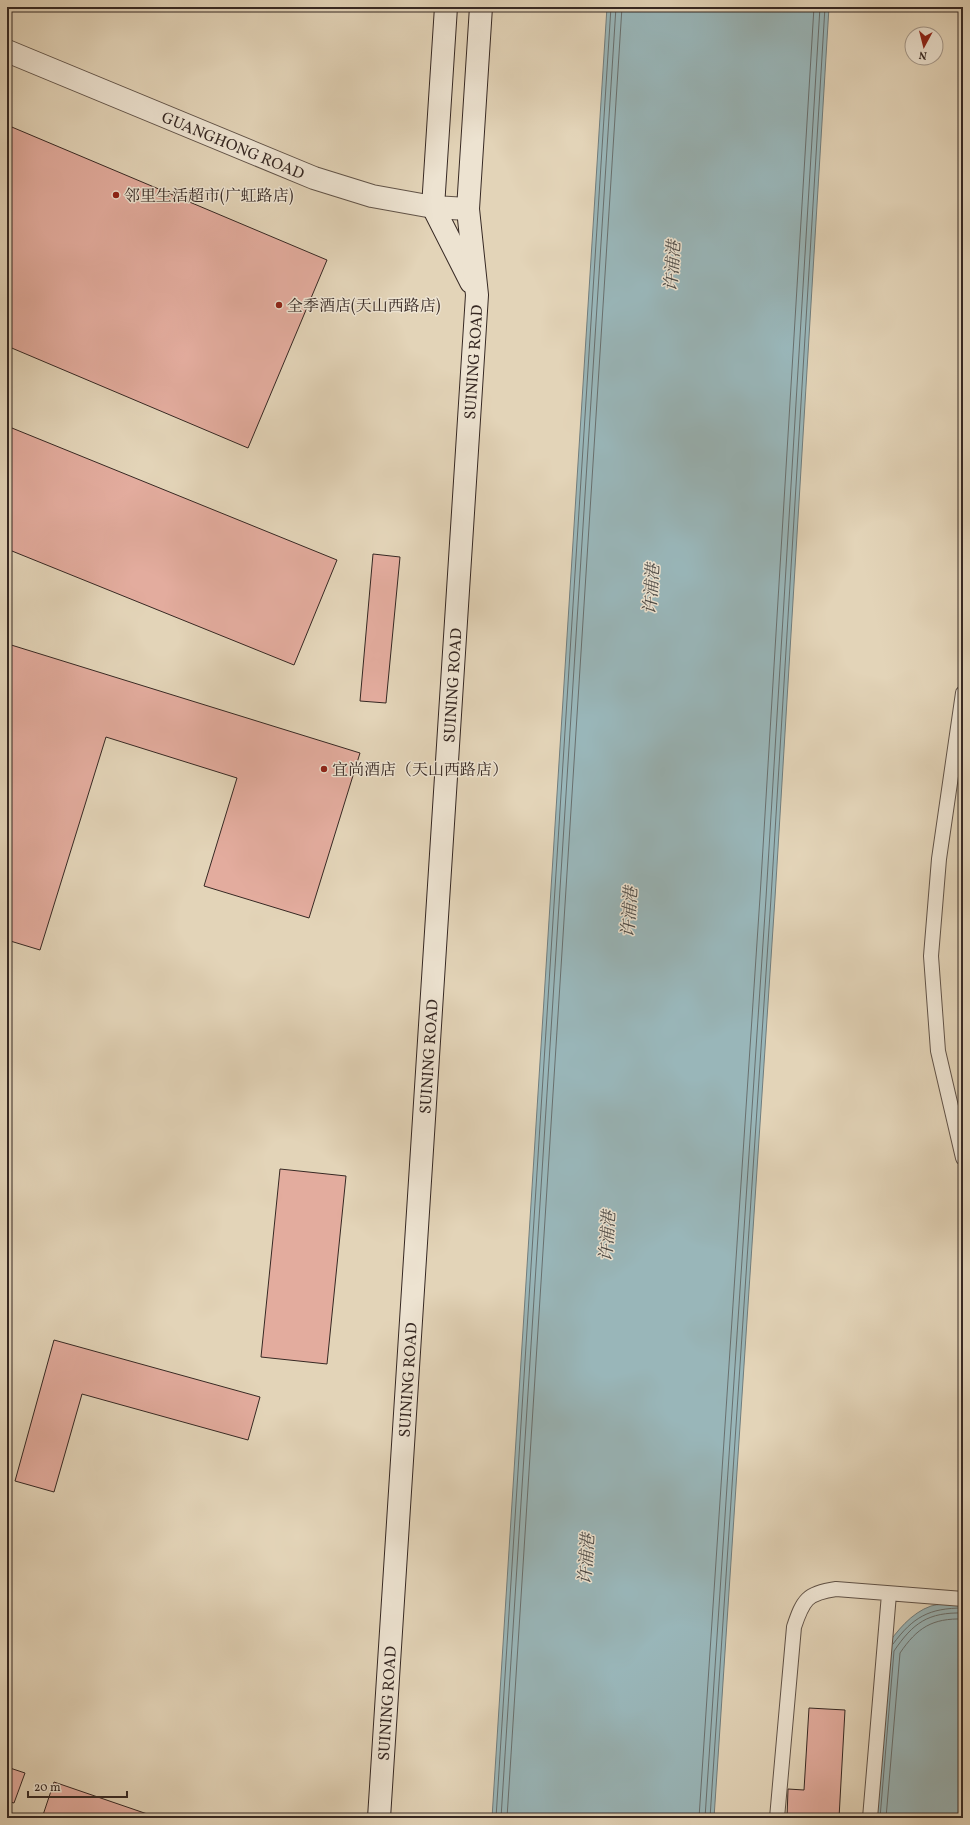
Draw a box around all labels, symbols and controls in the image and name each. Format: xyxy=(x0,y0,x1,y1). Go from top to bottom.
north arrow xyxy=(904,26,944,66)
text: N xyxy=(918,47,928,62)
street label: GUANGHONG ROAD xyxy=(158,107,308,186)
place label: 邻里生活超市(广虹路店) xyxy=(124,186,294,208)
marker: 邻里生活超市(广虹路店) xyxy=(111,190,121,200)
water label: 许浦港 xyxy=(660,238,687,292)
place label: 全季酒店(天山西路店) xyxy=(287,296,441,318)
marker: 全季酒店(天山西路店) xyxy=(274,300,284,310)
street label: SUINING ROAD xyxy=(460,304,489,420)
water label: 许浦港 xyxy=(639,561,666,615)
street label: SUINING ROAD xyxy=(439,627,469,744)
place label: 宜尚酒店（天山西路店） xyxy=(332,760,508,782)
marker: 宜尚酒店（天山西路店） xyxy=(319,764,329,774)
water label: 许浦港 xyxy=(617,884,644,938)
street label: SUINING ROAD xyxy=(415,998,445,1115)
water label: 许浦港 xyxy=(595,1208,622,1262)
street label: SUINING ROAD xyxy=(395,1322,424,1438)
water label: 许浦港 xyxy=(574,1531,601,1585)
street label: SUINING ROAD xyxy=(374,1645,403,1761)
scale bar xyxy=(28,1773,127,1799)
text: 20 m xyxy=(34,1780,61,1796)

